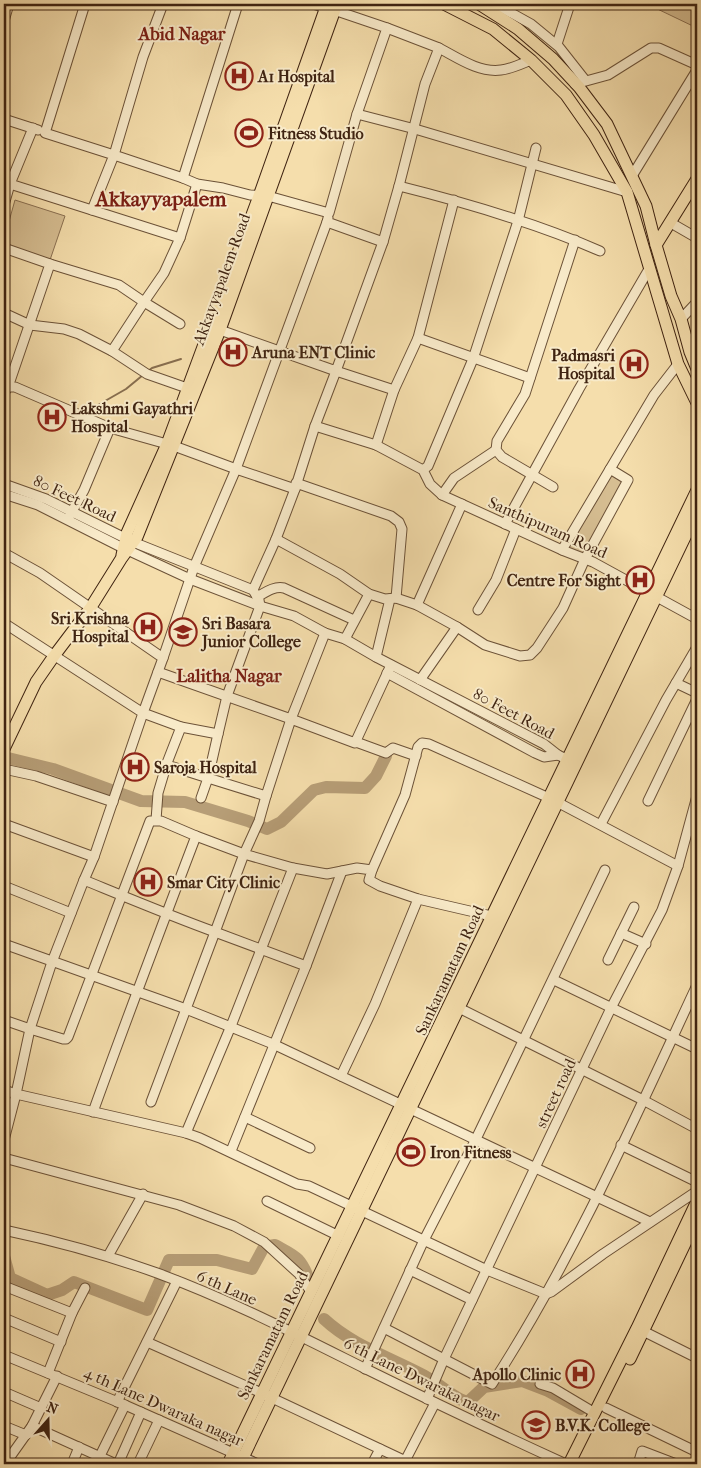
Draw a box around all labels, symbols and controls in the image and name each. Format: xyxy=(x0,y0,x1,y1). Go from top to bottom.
district label: Abid Nagar xyxy=(137,24,226,45)
hospital icon: A1 Hospital xyxy=(224,61,254,91)
place label: A1 Hospital xyxy=(257,67,335,87)
sports icon: Fitness Studio xyxy=(234,118,264,148)
place label: Fitness Studio xyxy=(267,124,364,143)
district label: Akkayyapalem xyxy=(94,187,227,211)
street label: Akkayyapalem Road xyxy=(188,210,254,349)
hospital icon: Aruna ENT Clinic xyxy=(218,337,248,367)
place label: Aruna ENT Clinic xyxy=(251,343,375,362)
place label: Padmasri Hospital xyxy=(551,346,616,384)
hospital icon: Padmasri Hospital xyxy=(619,349,649,379)
place label: Lakshmi Gayathri Hospital xyxy=(71,399,193,437)
hospital icon: Lakshmi Gayathri Hospital xyxy=(37,402,67,432)
street label: 80 Feet Road xyxy=(30,471,120,526)
street label: Santhipuram Road xyxy=(485,493,611,562)
hospital icon: Centre For Sight xyxy=(625,565,655,595)
place label: Centre For Sight xyxy=(507,571,621,591)
place label: Sri Krishna Hospital xyxy=(51,609,130,647)
hospital icon: Sri Krishna Hospital xyxy=(133,612,163,642)
place label: Sri Basara Junior College xyxy=(200,614,301,652)
school or university icon: Sri Basara Junior College xyxy=(168,617,198,647)
district label: Lalitha Nagar xyxy=(176,666,282,687)
street label: 80 Feet Road xyxy=(470,684,558,743)
hospital icon: Saroja Hospital xyxy=(120,752,150,782)
place label: Saroja Hospital xyxy=(154,758,257,778)
hospital icon: Smar City Clinic xyxy=(133,867,163,897)
place label: Smar City Clinic xyxy=(167,873,280,893)
street label: Sankaramatam Road xyxy=(411,902,488,1038)
street label: street road xyxy=(531,1055,580,1131)
sports icon: Iron Fitness xyxy=(396,1137,426,1167)
place label: Iron Fitness xyxy=(430,1143,512,1162)
street label: 6 th Lane xyxy=(193,1266,260,1309)
street label: Sankaramatam Road xyxy=(233,1267,312,1403)
street label: 6 th Lane Dwaraka nagar xyxy=(340,1333,503,1426)
hospital icon: Apollo Clinic xyxy=(565,1359,595,1389)
street label: 4 th Lane Dwaraka nagar xyxy=(81,1363,247,1450)
place label: Apollo Clinic xyxy=(472,1365,561,1385)
north arrow xyxy=(22,1396,72,1446)
text: N xyxy=(44,1398,61,1418)
school or university icon: B.V.K. College xyxy=(521,1410,551,1440)
place label: B.V.K. College xyxy=(555,1416,650,1436)

